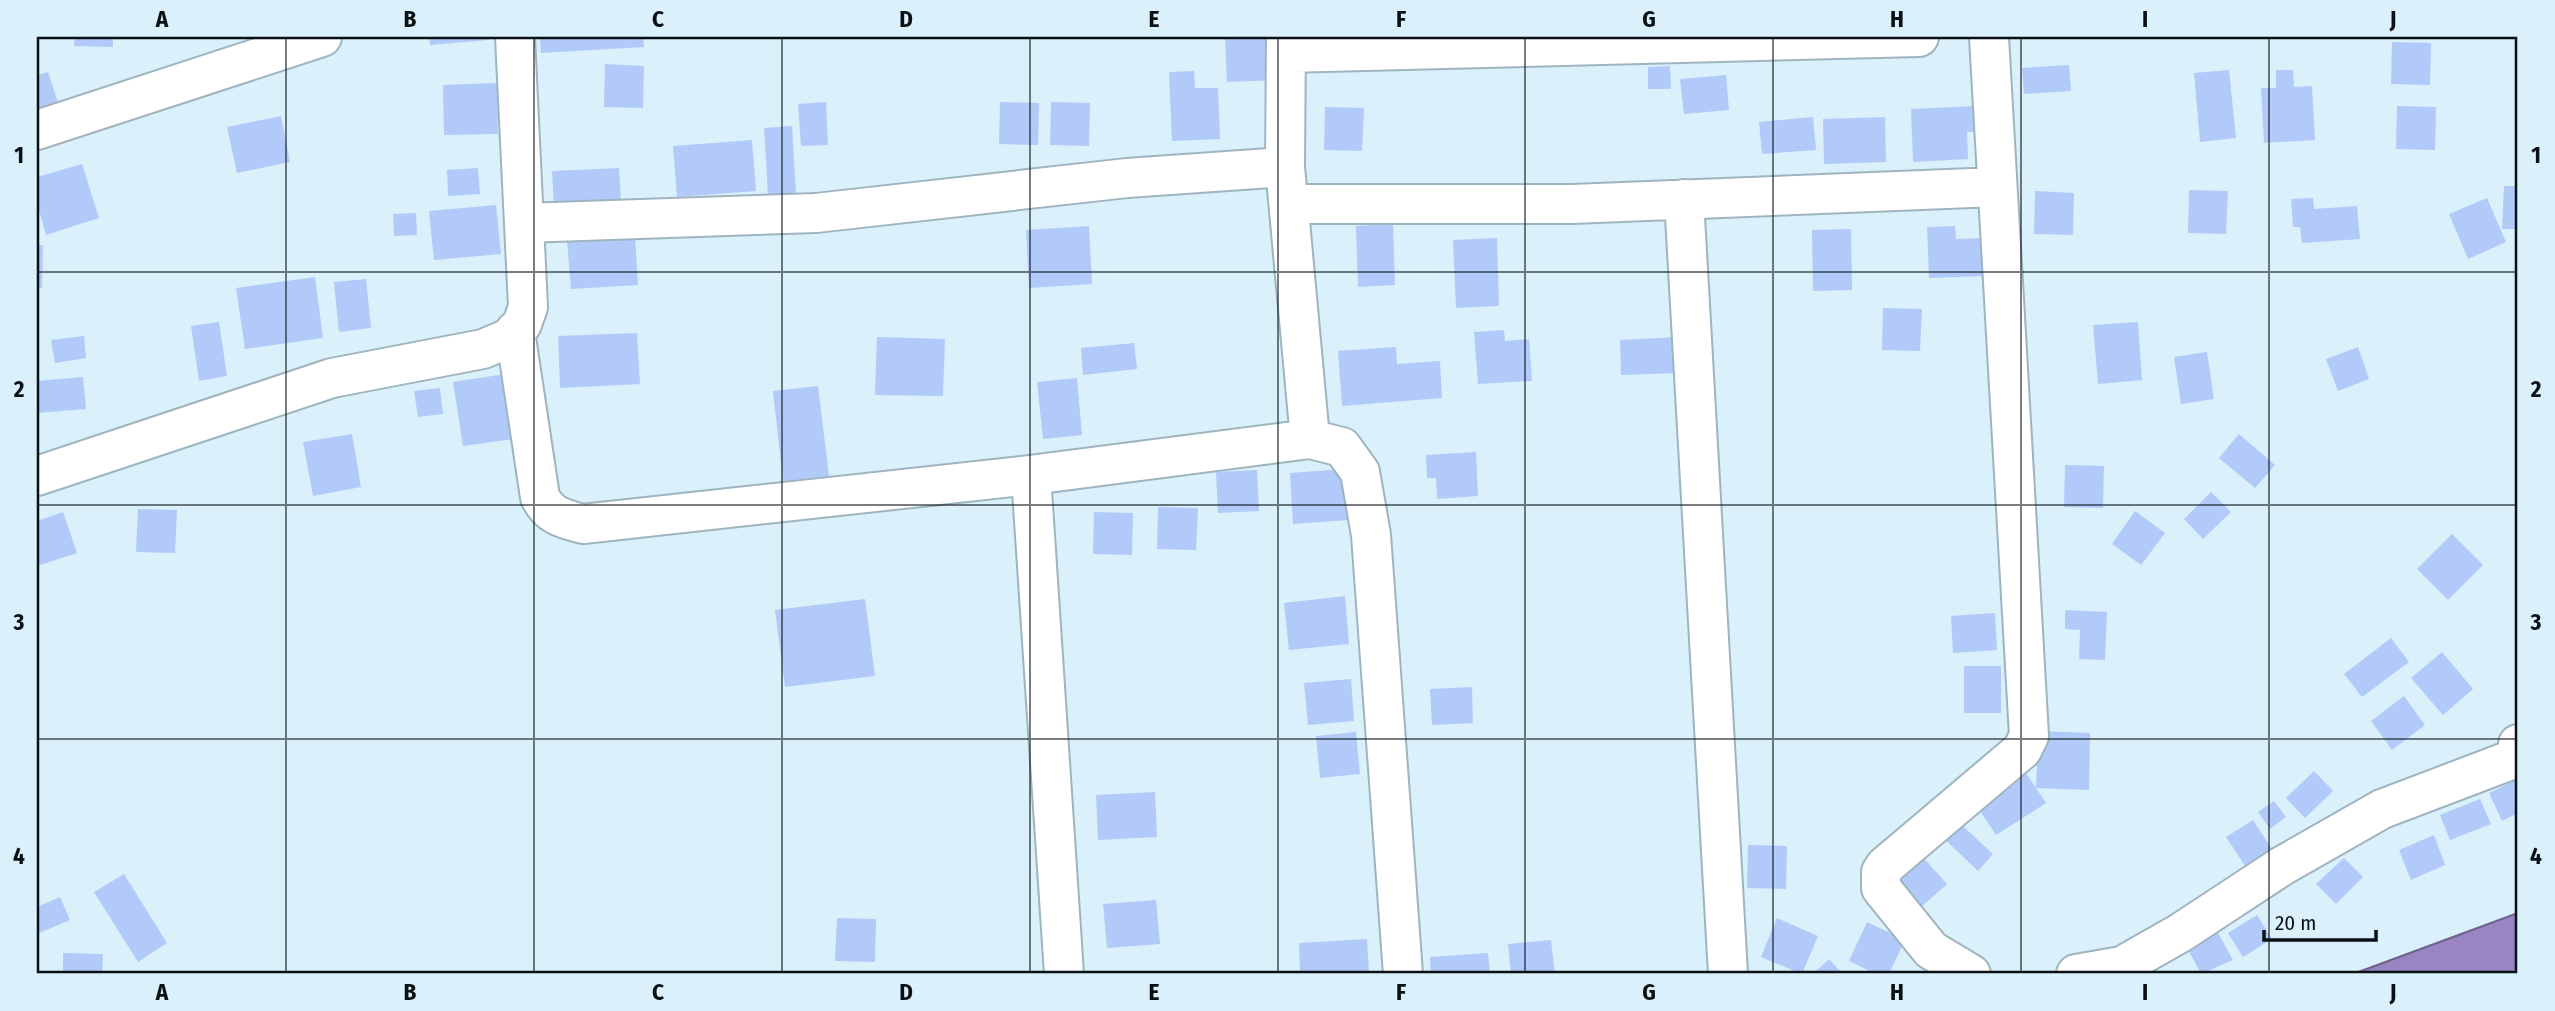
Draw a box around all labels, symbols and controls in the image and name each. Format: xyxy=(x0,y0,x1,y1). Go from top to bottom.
text: A xyxy=(155,5,169,33)
text: B xyxy=(404,5,417,33)
text: C xyxy=(652,5,664,33)
text: D xyxy=(899,5,913,33)
text: E xyxy=(1149,5,1160,33)
text: F xyxy=(1396,5,1406,33)
text: G xyxy=(1642,5,1656,33)
text: H xyxy=(1890,5,1904,33)
text: I xyxy=(2142,5,2148,33)
text: J xyxy=(2389,5,2396,33)
text: 1 xyxy=(14,141,24,169)
text: 1 xyxy=(2531,141,2541,169)
text: 2 xyxy=(13,375,25,403)
text: 2 xyxy=(2530,375,2542,403)
text: 3 xyxy=(13,608,25,636)
text: 3 xyxy=(2530,608,2542,636)
text: 4 xyxy=(13,842,25,870)
text: 4 xyxy=(2530,842,2542,870)
scale bar xyxy=(2264,899,2376,943)
text: 20 m xyxy=(2275,910,2316,936)
text: A xyxy=(155,978,169,1006)
text: B xyxy=(404,978,417,1006)
text: C xyxy=(652,978,664,1006)
text: D xyxy=(899,978,913,1006)
text: E xyxy=(1149,978,1160,1006)
text: F xyxy=(1396,978,1406,1006)
text: G xyxy=(1642,978,1656,1006)
text: H xyxy=(1890,978,1904,1006)
text: I xyxy=(2142,978,2148,1006)
text: J xyxy=(2389,978,2396,1006)

